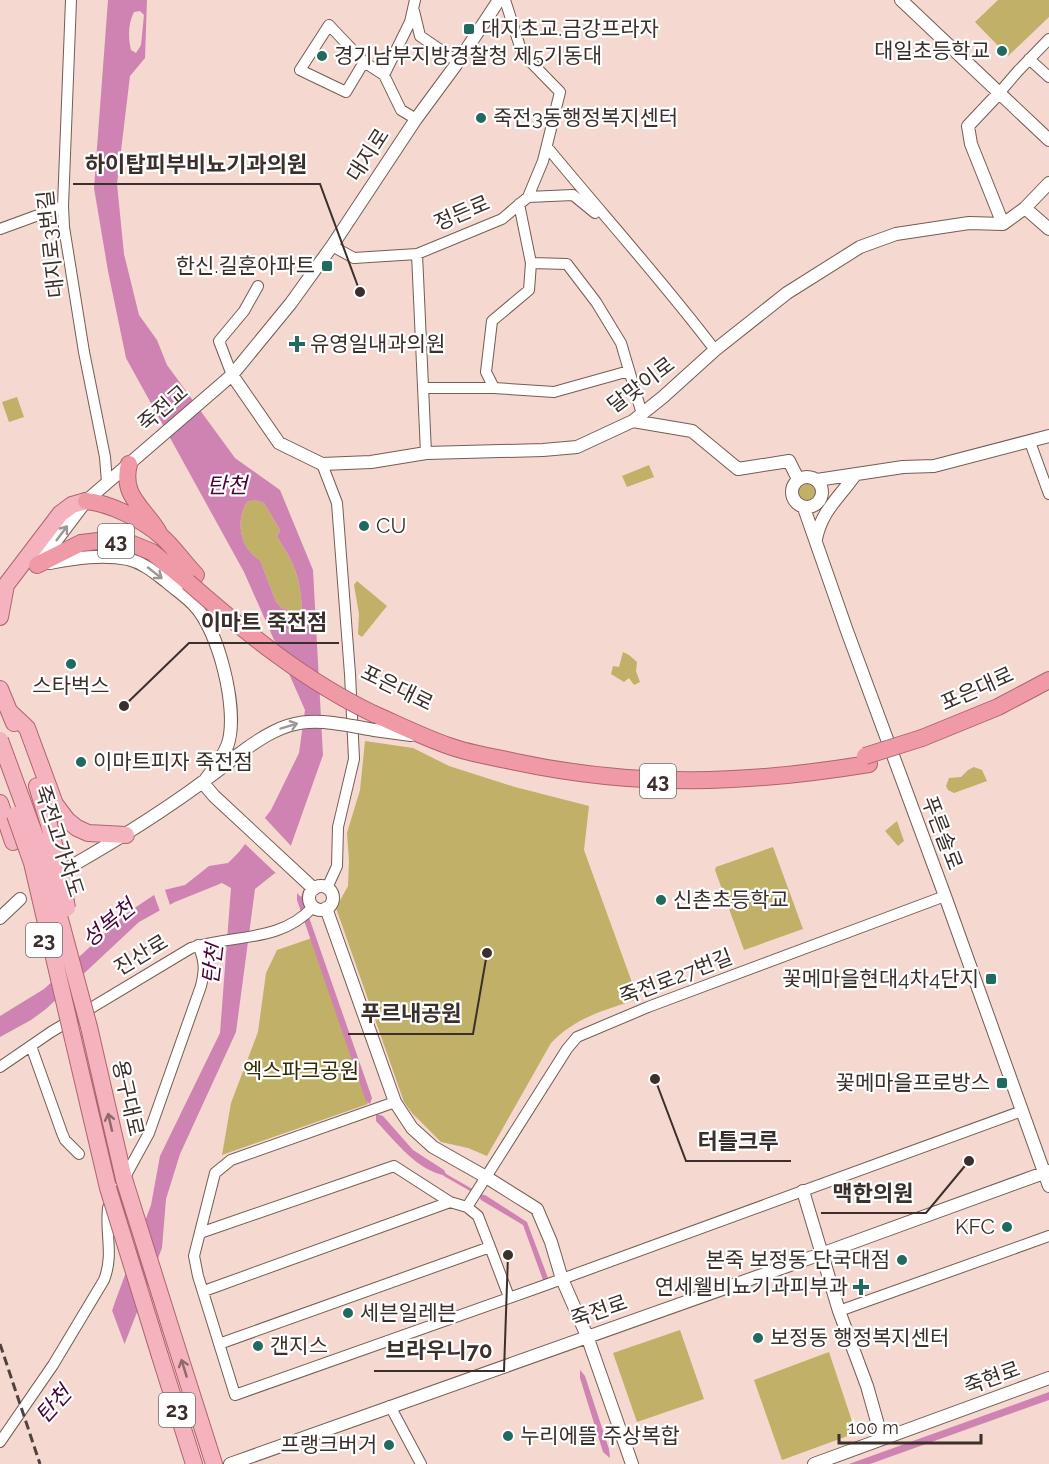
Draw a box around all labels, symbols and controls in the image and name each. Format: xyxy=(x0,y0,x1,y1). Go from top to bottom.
place label: 대지초교.금강프라자 xyxy=(481,16,659,41)
marker: 대지초교.금강프라자 xyxy=(462,22,476,36)
place label: 대일초등학교 xyxy=(874,38,990,63)
place label: 경기남부지방경찰청 제5기동대 xyxy=(334,43,602,68)
marker: 대일초등학교 xyxy=(995,44,1009,58)
marker: 경기남부지방경찰청 제5기동대 xyxy=(315,49,329,63)
place label: 죽전3동행정복지센터 xyxy=(493,105,678,130)
marker: 죽전3동행정복지센터 xyxy=(474,111,488,125)
street label: 대지로 xyxy=(341,124,394,186)
callout: 하이탑피부비뇨기과의원 xyxy=(73,144,320,184)
text: 하이탑피부비뇨기과의원 xyxy=(85,151,307,177)
street label: 대지로3번길 xyxy=(32,189,69,299)
street label: 정든로 xyxy=(430,190,493,235)
place label: 한신.길훈아파트 xyxy=(176,253,315,278)
marker: 한신.길훈아파트 xyxy=(320,259,334,273)
place label: 유영일내과의원 xyxy=(310,331,445,356)
marker: 유영일내과의원 xyxy=(288,335,306,353)
street label: 달맞이로 xyxy=(602,351,679,418)
street label: 죽전교 xyxy=(133,379,193,436)
water label: 탄천 xyxy=(207,472,250,498)
place label: CU xyxy=(376,513,406,538)
marker: CU xyxy=(357,519,371,533)
road number: 43 xyxy=(98,524,134,558)
one-way arrow xyxy=(55,525,68,541)
one-way arrow xyxy=(146,566,162,579)
callout: 이마트 죽전점 xyxy=(189,603,339,643)
text: 이마트 죽전점 xyxy=(201,609,327,635)
marker: 스타벅스 xyxy=(64,657,78,671)
street label: 포은대로 xyxy=(357,659,437,716)
street label: 포은대로 xyxy=(936,661,1017,716)
place label: 스타벅스 xyxy=(32,673,110,698)
one-way arrow xyxy=(279,720,298,731)
place label: 이마트피자 죽전점 xyxy=(93,749,253,774)
marker: 이마트피자 죽전점 xyxy=(74,755,88,769)
road number: 43 xyxy=(640,764,676,798)
street label: 죽전고가차도 xyxy=(30,782,89,900)
street label: 푸른솔로 xyxy=(917,792,968,873)
place label: 신촌초등학교 xyxy=(673,887,789,912)
water label: 성복천 xyxy=(76,892,142,952)
marker: 신촌초등학교 xyxy=(654,893,668,907)
road number: 23 xyxy=(26,923,62,957)
street label: 진산로 xyxy=(109,929,172,980)
water label: 탄천 xyxy=(197,940,228,986)
street label: 죽전로27번길 xyxy=(616,944,736,1009)
place label: 꽃메마을현대4차4단지 xyxy=(782,966,979,991)
marker: 꽃메마을현대4차4단지 xyxy=(984,972,998,986)
callout: 푸르내공원 xyxy=(348,994,473,1034)
text: 푸르내공원 xyxy=(360,1000,462,1026)
street label: 용구대로 xyxy=(108,1057,149,1138)
park label: 엑스파크공원 xyxy=(243,1058,359,1083)
place label: 꽃메마을프로방스 xyxy=(835,1070,990,1095)
marker: 꽃메마을프로방스 xyxy=(995,1076,1009,1090)
one-way arrow xyxy=(104,1112,116,1131)
callout: 터틀크루 xyxy=(686,1121,791,1161)
text: 터틀크루 xyxy=(698,1128,778,1154)
callout: 맥한의원 xyxy=(821,1173,926,1213)
text: 맥한의원 xyxy=(833,1180,913,1206)
place label: KFC xyxy=(955,1214,995,1239)
marker: KFC xyxy=(1000,1220,1014,1234)
place label: 본죽 보정동 단국대점 xyxy=(705,1247,890,1272)
marker: 본죽 보정동 단국대점 xyxy=(895,1253,909,1267)
place label: 연세웰비뇨기과피부과 xyxy=(655,1274,848,1299)
marker: 연세웰비뇨기과피부과 xyxy=(852,1278,870,1296)
street label: 죽전로 xyxy=(567,1289,630,1332)
place label: 세븐일레븐 xyxy=(360,1300,457,1325)
marker: 세븐일레븐 xyxy=(341,1306,355,1320)
place label: 보정동 행정복지센터 xyxy=(770,1325,949,1350)
callout: 브라우니70 xyxy=(374,1331,504,1371)
marker: 보정동 행정복지센터 xyxy=(751,1331,765,1345)
place label: 갠지스 xyxy=(270,1333,328,1358)
text: 브라우니70 xyxy=(386,1337,492,1363)
marker: 갠지스 xyxy=(251,1339,265,1353)
street label: 죽현로 xyxy=(960,1356,1023,1399)
one-way arrow xyxy=(177,1359,188,1378)
water label: 탄천 xyxy=(30,1378,78,1428)
road number: 23 xyxy=(159,1393,195,1427)
scale bar xyxy=(839,1407,982,1445)
text: 100 m xyxy=(848,1417,899,1438)
place label: 누리에뜰 주상복합 xyxy=(520,1423,680,1448)
marker: 누리에뜰 주상복합 xyxy=(501,1429,515,1443)
place label: 프랭크버거 xyxy=(280,1432,377,1457)
marker: 프랭크버거 xyxy=(382,1438,396,1452)

